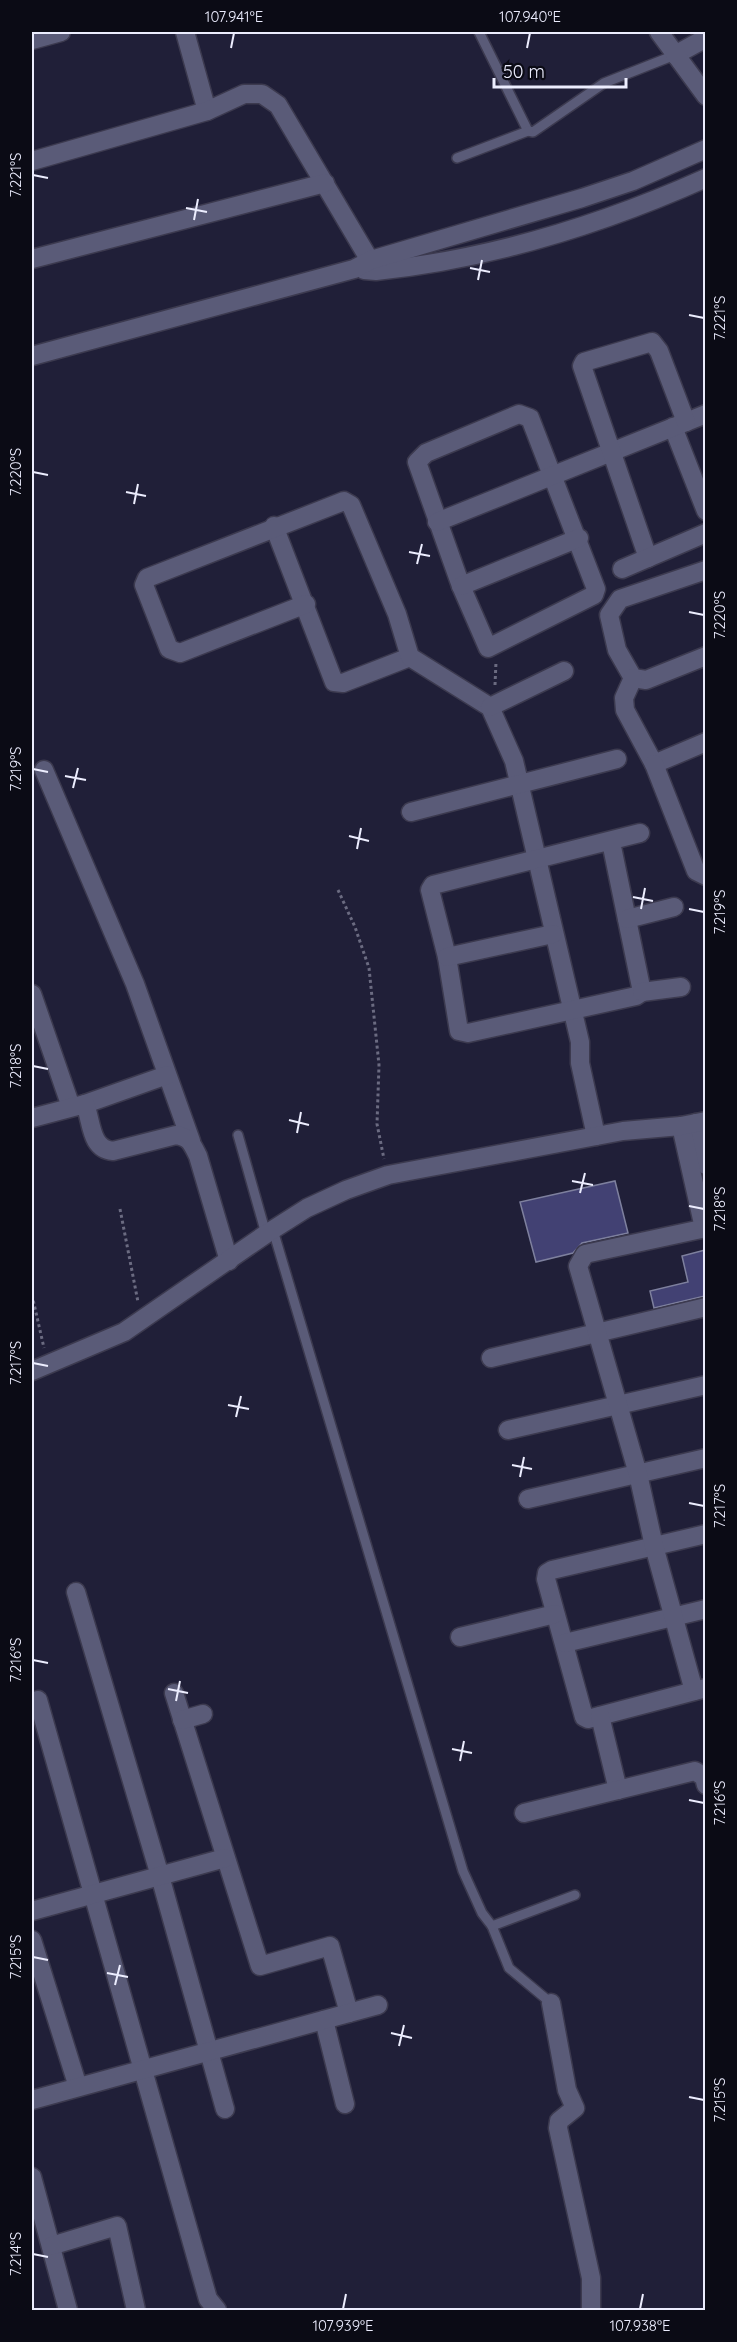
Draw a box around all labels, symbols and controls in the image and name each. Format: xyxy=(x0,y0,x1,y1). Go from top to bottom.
text: 107.941°E xyxy=(205,7,263,26)
text: 107.940°E xyxy=(499,7,561,26)
scale bar xyxy=(494,51,626,89)
text: 50 m xyxy=(503,60,545,83)
text: 7.221°S xyxy=(6,152,25,198)
text: 7.221°S xyxy=(710,295,729,341)
text: 7.220°S xyxy=(6,448,25,496)
text: 7.220°S xyxy=(710,591,729,639)
text: 7.219°S xyxy=(6,746,25,792)
text: 7.219°S xyxy=(710,889,729,935)
text: 7.218°S xyxy=(6,1044,25,1088)
text: 7.218°S xyxy=(710,1187,729,1231)
text: 7.217°S xyxy=(6,1341,25,1385)
text: 7.217°S xyxy=(710,1484,729,1528)
text: 7.216°S xyxy=(6,1638,25,1682)
text: 7.216°S xyxy=(710,1781,729,1825)
text: 7.215°S xyxy=(6,1935,25,1979)
text: 7.215°S xyxy=(710,2078,729,2122)
text: 7.214°S xyxy=(6,2232,25,2276)
text: 107.939°E xyxy=(312,2316,374,2335)
text: 107.938°E xyxy=(610,2316,670,2335)

